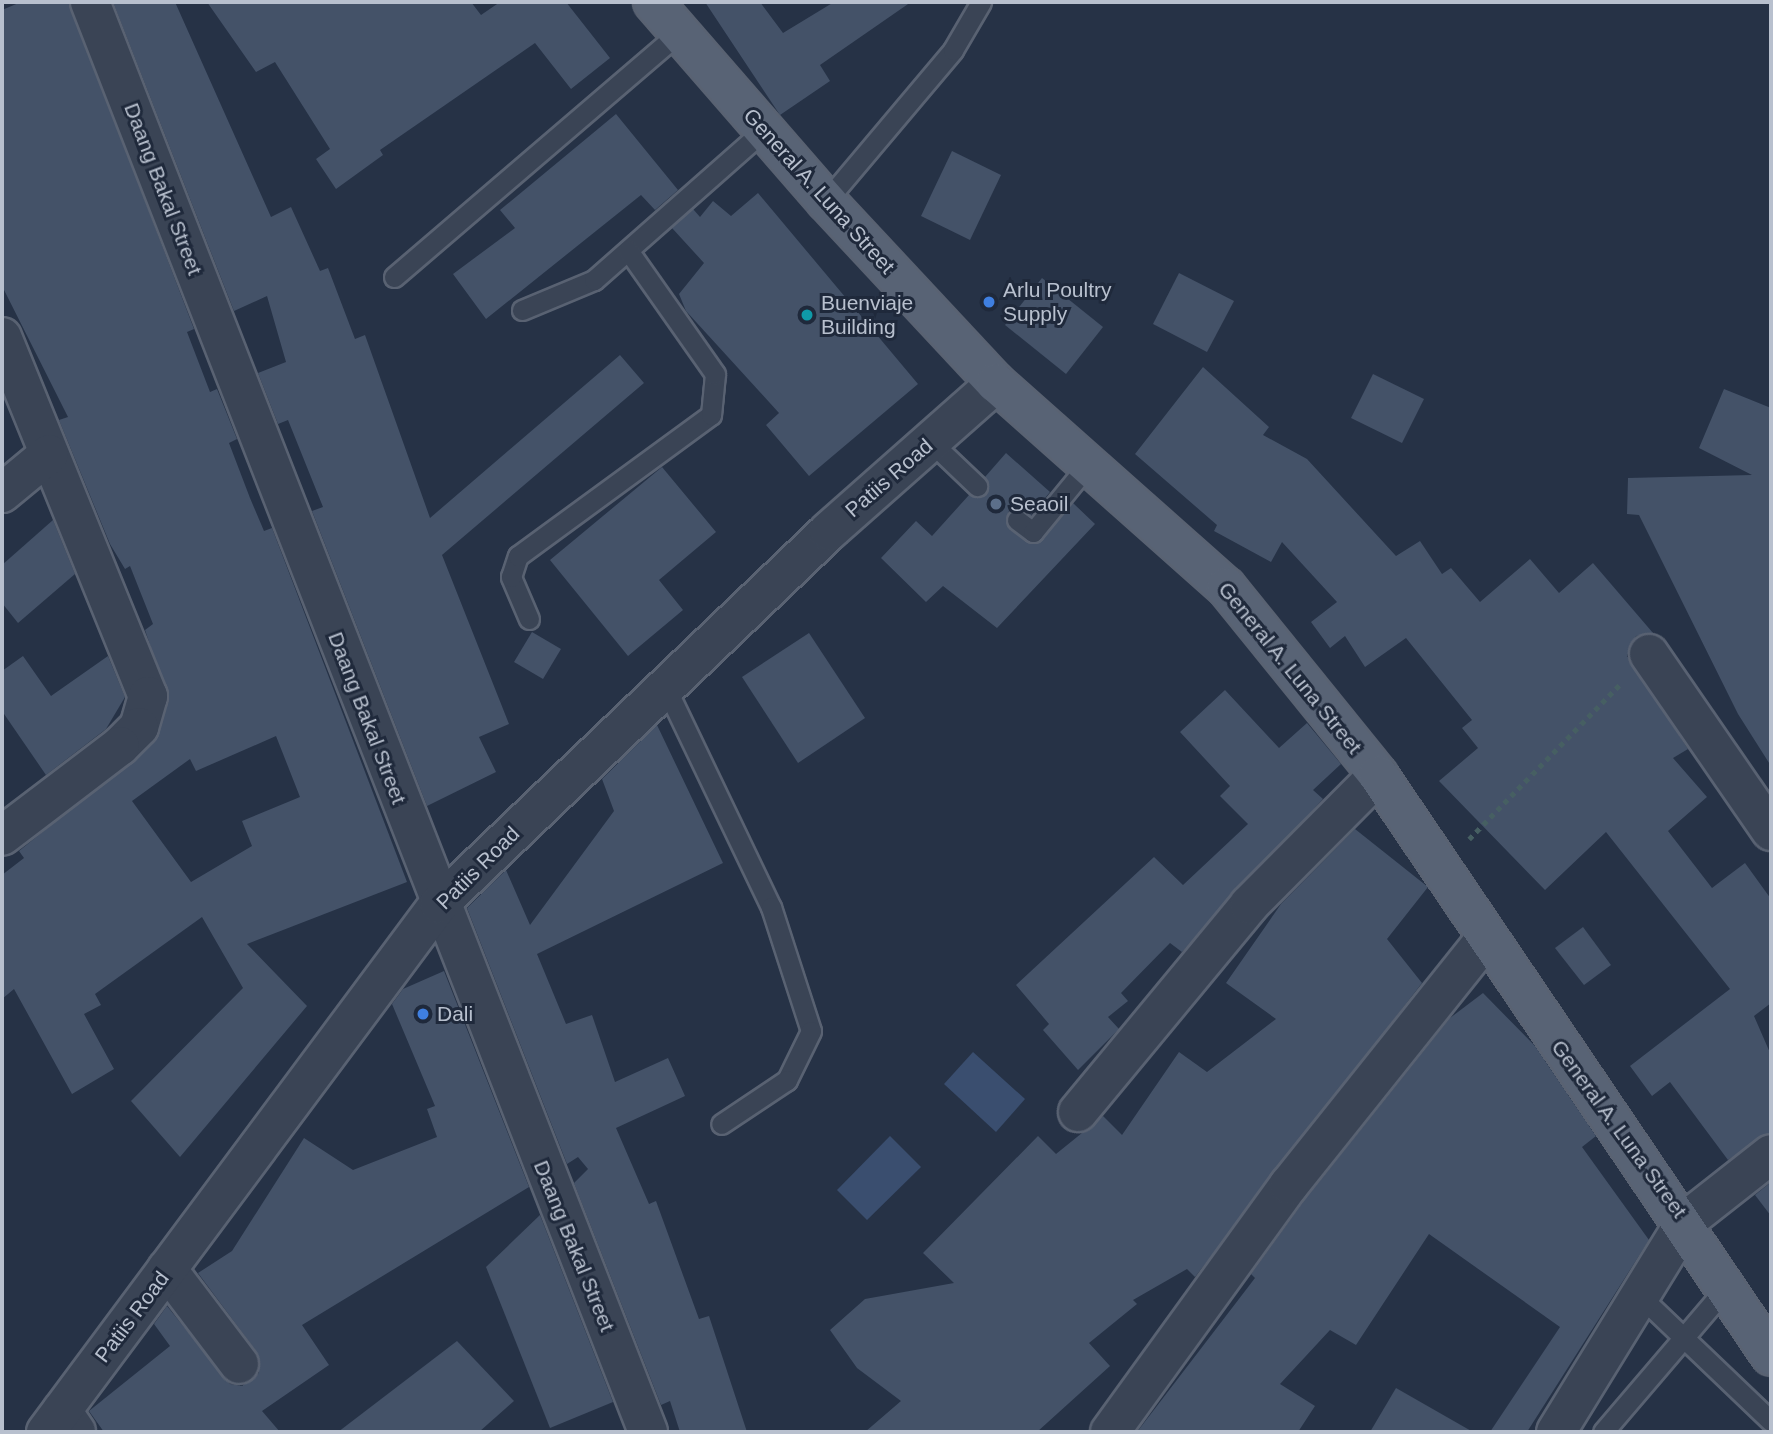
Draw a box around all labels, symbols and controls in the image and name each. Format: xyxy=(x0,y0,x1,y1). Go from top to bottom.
street label: Daang Bakal Street xyxy=(119,99,207,279)
street label: General A. Luna Street xyxy=(738,103,900,279)
place label: Arlu Poultry Supply xyxy=(1003,277,1112,327)
place label: Buenviaje Building xyxy=(821,290,913,340)
marker: Arlu Poultry Supply xyxy=(981,294,997,310)
marker: Buenviaje Building xyxy=(799,307,815,323)
street label: Patiis Road xyxy=(840,433,938,523)
place label: Seaoil xyxy=(1010,491,1068,517)
marker: Seaoil xyxy=(988,496,1004,512)
street label: General A. Luna Street xyxy=(1213,577,1367,759)
street label: Daang Bakal Street xyxy=(323,628,411,808)
street label: Patiis Road xyxy=(431,821,525,915)
place label: Dali xyxy=(437,1001,473,1027)
marker: Dali xyxy=(415,1006,431,1022)
street label: General A. Luna Street xyxy=(1546,1035,1692,1223)
street label: Daang Bakal Street xyxy=(528,1157,620,1335)
street label: Patiis Road xyxy=(90,1267,174,1367)

